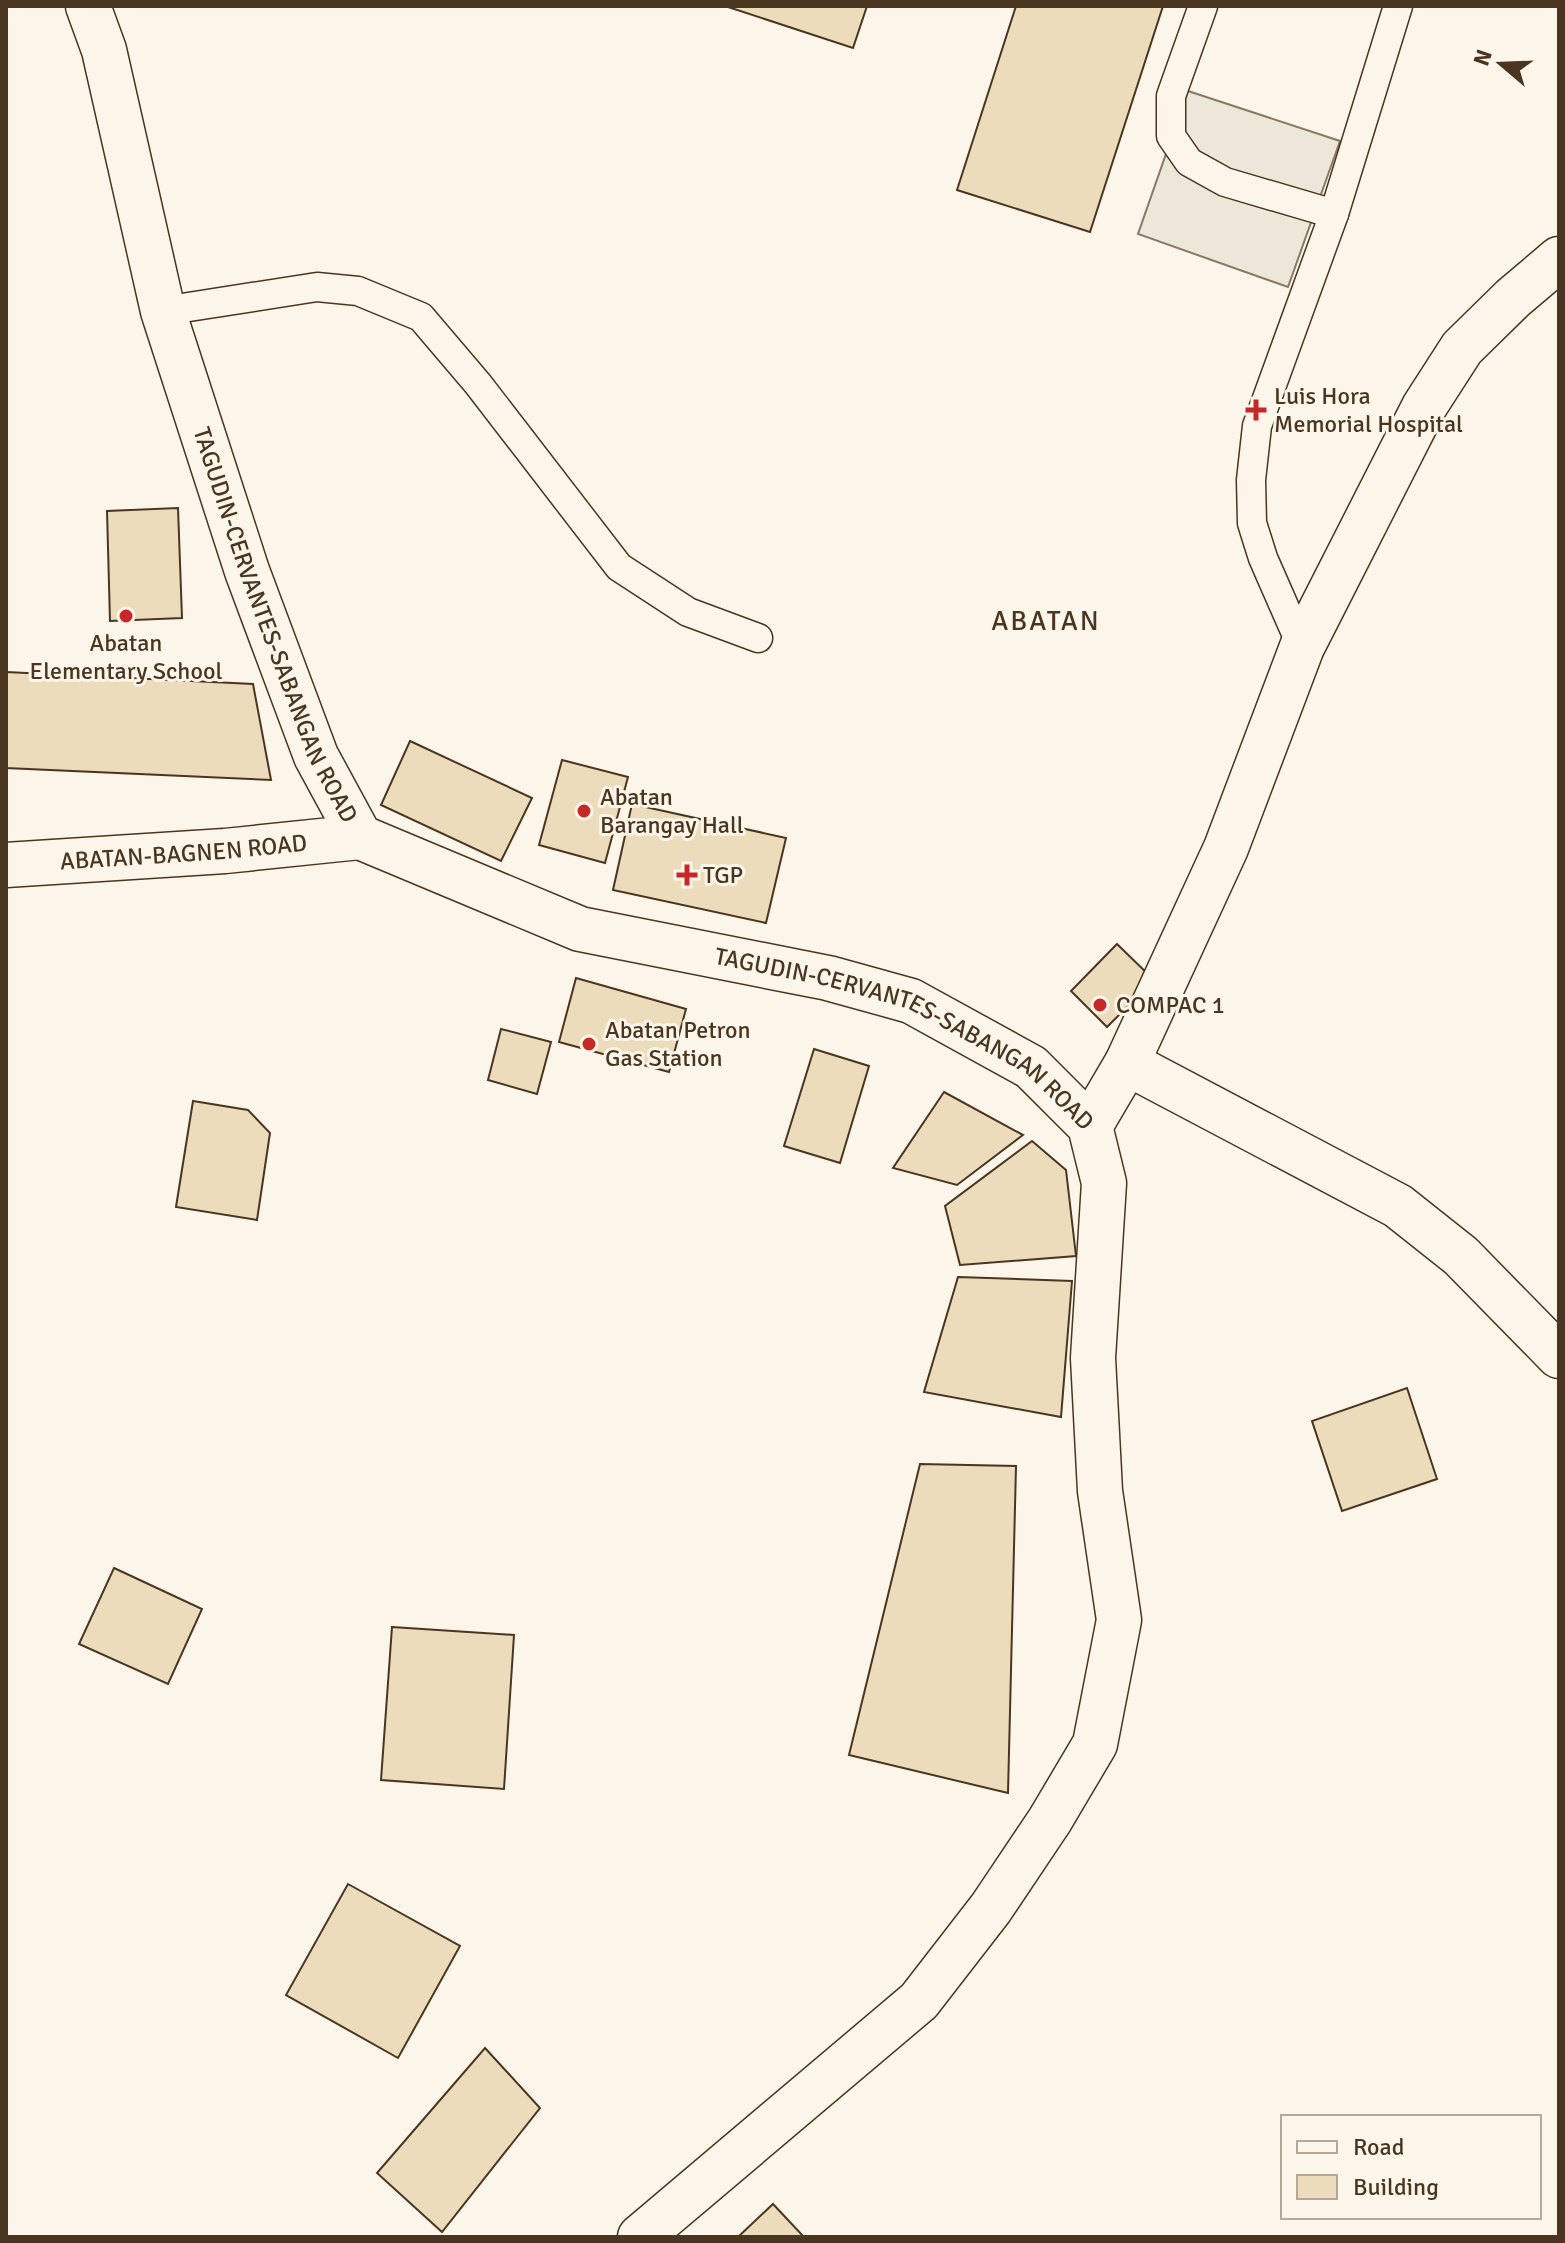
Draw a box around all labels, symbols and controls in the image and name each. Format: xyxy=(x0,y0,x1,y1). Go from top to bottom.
north arrow xyxy=(1461,24,1541,104)
text: N xyxy=(1467,46,1498,69)
place label: Luis Hora Memorial Hospital xyxy=(1274,381,1463,439)
marker: Luis Hora Memorial Hospital xyxy=(1245,399,1267,421)
street label: TAGUDIN-CERVANTES-SABANGAN ROAD xyxy=(187,423,364,828)
district label: ABATAN xyxy=(991,604,1101,638)
marker: Abatan Elementary School xyxy=(117,607,135,625)
place label: Abatan Elementary School xyxy=(30,628,222,686)
place label: Abatan Barangay Hall xyxy=(600,782,744,840)
marker: Abatan Barangay Hall xyxy=(575,802,593,820)
street label: ABATAN-BAGNEN ROAD xyxy=(59,828,309,877)
place label: TGP xyxy=(703,860,743,890)
marker: TGP xyxy=(678,866,696,884)
street label: TAGUDIN-CERVANTES-SABANGAN ROAD xyxy=(712,941,1100,1136)
place label: COMPAC 1 xyxy=(1116,990,1225,1020)
marker: COMPAC 1 xyxy=(1091,996,1109,1014)
place label: Abatan Petron Gas Station xyxy=(605,1015,751,1073)
marker: Abatan Petron Gas Station xyxy=(580,1035,598,1053)
legend xyxy=(1281,2115,1541,2219)
text: Road xyxy=(1353,2132,1404,2162)
text: Building xyxy=(1353,2172,1439,2202)

